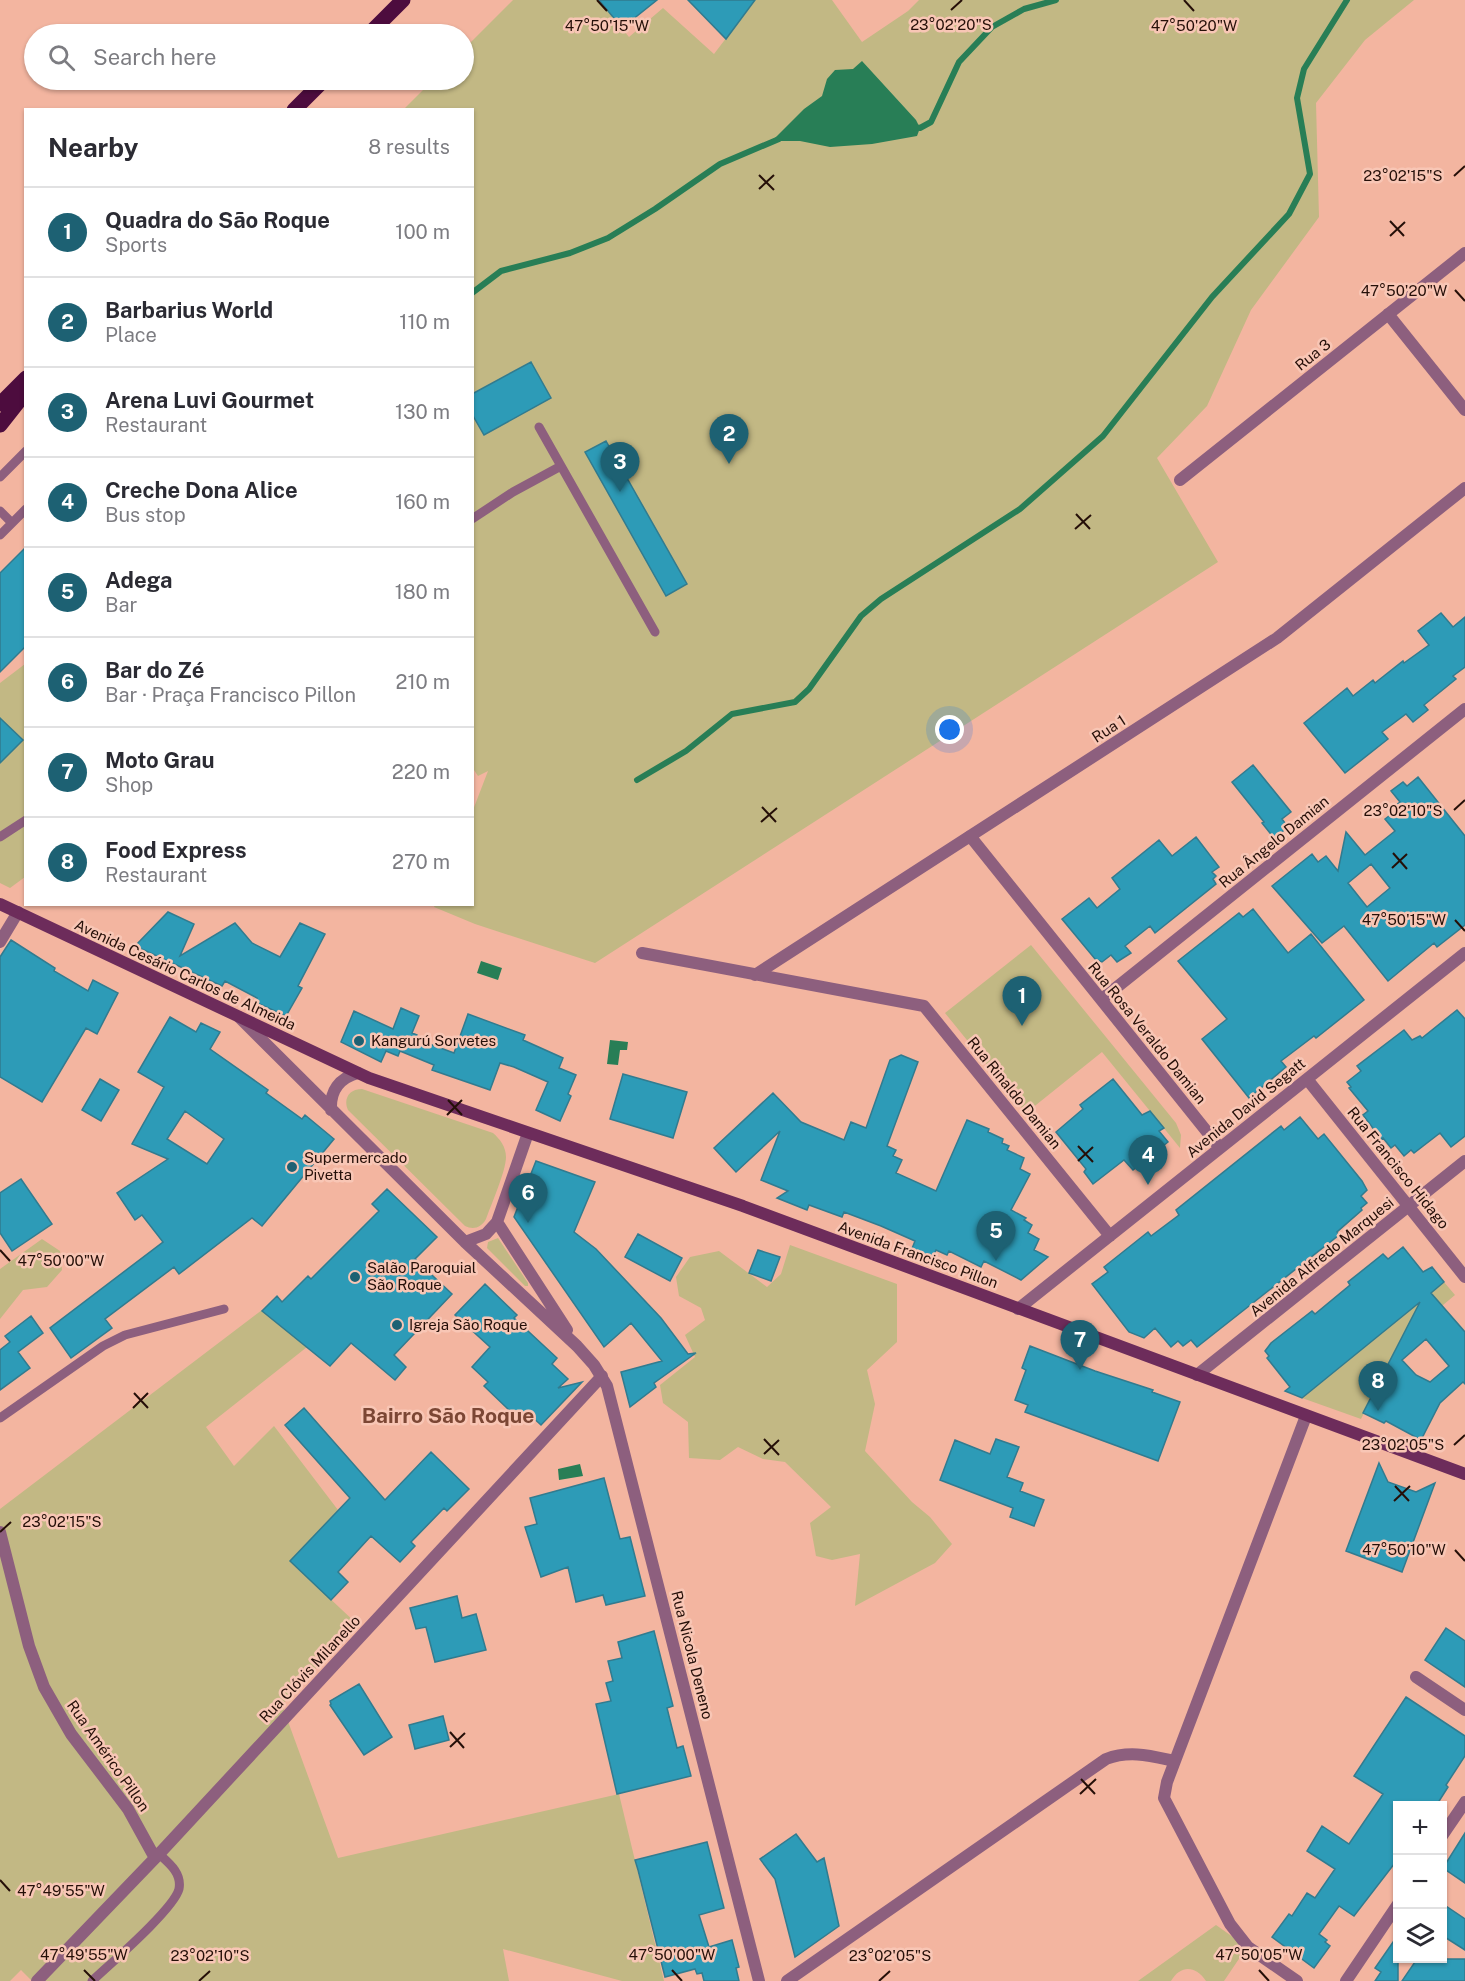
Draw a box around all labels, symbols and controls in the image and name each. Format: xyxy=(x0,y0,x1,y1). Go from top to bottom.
text: 23°02'20"S xyxy=(910,16,992,33)
text: 47°50'15"W xyxy=(565,17,649,34)
text: 47°50'20"W xyxy=(1151,17,1237,34)
search box xyxy=(24,24,474,90)
icon: search xyxy=(45,41,78,74)
text: Search here xyxy=(93,44,217,70)
text: Nearby xyxy=(48,132,138,163)
text: 8 results xyxy=(368,135,450,159)
text: 23°02'15"S xyxy=(1363,167,1443,184)
text: Quadra do São Roque xyxy=(105,207,330,233)
text: 1 xyxy=(63,220,72,244)
text: 100 m xyxy=(395,220,450,244)
text: Sports xyxy=(105,233,167,257)
text: 47°50'20"W xyxy=(1361,282,1447,299)
text: Barbarius World xyxy=(105,297,273,323)
text: 2 xyxy=(61,310,74,334)
text: 110 m xyxy=(399,310,450,334)
text: Place xyxy=(105,323,157,347)
street label: Rua 3 xyxy=(1292,335,1334,374)
text: Arena Luvi Gourmet xyxy=(105,387,314,413)
text: 3 xyxy=(61,400,74,424)
text: 130 m xyxy=(395,400,450,424)
text: Restaurant xyxy=(105,413,207,437)
pin: 2 xyxy=(710,414,748,464)
pin: 3 xyxy=(600,442,640,492)
text: Creche Dona Alice xyxy=(105,477,298,503)
text: 4 xyxy=(61,490,74,514)
text: 160 m xyxy=(395,490,450,514)
text: Bus stop xyxy=(105,503,186,527)
text: Adega xyxy=(105,567,173,593)
text: 5 xyxy=(61,580,74,604)
text: 180 m xyxy=(395,580,450,604)
text: Bar xyxy=(105,593,137,617)
text: Bar do Zé xyxy=(105,657,205,683)
text: 6 xyxy=(61,670,74,694)
text: 210 m xyxy=(396,670,450,694)
text: Bar · Praça Francisco Pillon xyxy=(105,683,356,707)
street label: Rua 1 xyxy=(1089,711,1129,746)
your location xyxy=(935,715,964,744)
text: Moto Grau xyxy=(105,747,215,773)
text: 7 xyxy=(61,760,74,784)
text: 220 m xyxy=(392,760,450,784)
text: Shop xyxy=(105,773,153,797)
street label: Rua Ângelo Damian xyxy=(1215,792,1332,891)
text: 23°02'10"S xyxy=(1364,802,1442,819)
text: Food Express xyxy=(105,837,247,863)
text: 8 xyxy=(61,850,74,874)
text: 270 m xyxy=(392,850,450,874)
text: Restaurant xyxy=(105,863,207,887)
text: 47°50'15"W xyxy=(1362,911,1446,928)
street label: Avenida Cesário Carlos de Almeida xyxy=(72,916,298,1033)
street label: Rua Rosa Veraldo Damian xyxy=(1085,958,1210,1107)
pin: 1 xyxy=(1002,976,1042,1026)
place label: Kangurú Sorvetes xyxy=(371,1032,496,1049)
street label: Rua Rinaldo Damian xyxy=(964,1033,1065,1152)
marker: Kangurú Sorvetes xyxy=(352,1034,366,1048)
street label: Avenida David Segatt xyxy=(1183,1054,1309,1161)
street label: Rua Francisco Hidago xyxy=(1344,1103,1453,1232)
pin: 4 xyxy=(1128,1136,1168,1185)
place label: Supermercado Pivetta xyxy=(304,1149,407,1183)
marker: Supermercado Pivetta xyxy=(285,1160,299,1174)
pin: 6 xyxy=(508,1174,548,1223)
street label: Avenida Alfredo Marquesi xyxy=(1247,1193,1397,1320)
pin: 5 xyxy=(976,1212,1016,1261)
street label: Avenida Francisco Pillon xyxy=(836,1218,1000,1291)
text: 47°50'00"W xyxy=(18,1252,104,1269)
place label: Salão Paroquial São Roque xyxy=(367,1259,476,1293)
marker: Salão Paroquial São Roque xyxy=(348,1270,362,1284)
place label: Igreja São Roque xyxy=(409,1316,527,1333)
marker: Igreja São Roque xyxy=(390,1318,404,1332)
pin: 7 xyxy=(1060,1320,1100,1370)
pin: 8 xyxy=(1358,1362,1398,1411)
district label: Bairro São Roque xyxy=(362,1403,534,1428)
text: 23°02'05"S xyxy=(1362,1436,1444,1453)
text: 23°02'15"S xyxy=(22,1513,102,1530)
text: 47°50'10"W xyxy=(1362,1541,1446,1558)
street label: Rua Nicola Deneno xyxy=(668,1589,717,1721)
street label: Rua Clóvis Milanello xyxy=(256,1612,364,1726)
street label: Rua Américo Pillon xyxy=(64,1697,153,1814)
map controls xyxy=(1393,1801,1447,1963)
button: + xyxy=(1393,1801,1447,1855)
button: − xyxy=(1393,1855,1447,1909)
text: 47°49'55"W xyxy=(17,1882,105,1899)
button: layers xyxy=(1393,1909,1447,1963)
text: 47°49'55"W xyxy=(40,1946,128,1963)
text: 47°50'00"W xyxy=(629,1946,715,1963)
text: 47°50'05"W xyxy=(1215,1946,1303,1963)
text: 23°02'10"S xyxy=(171,1947,249,1964)
text: 23°02'05"S xyxy=(849,1947,931,1964)

